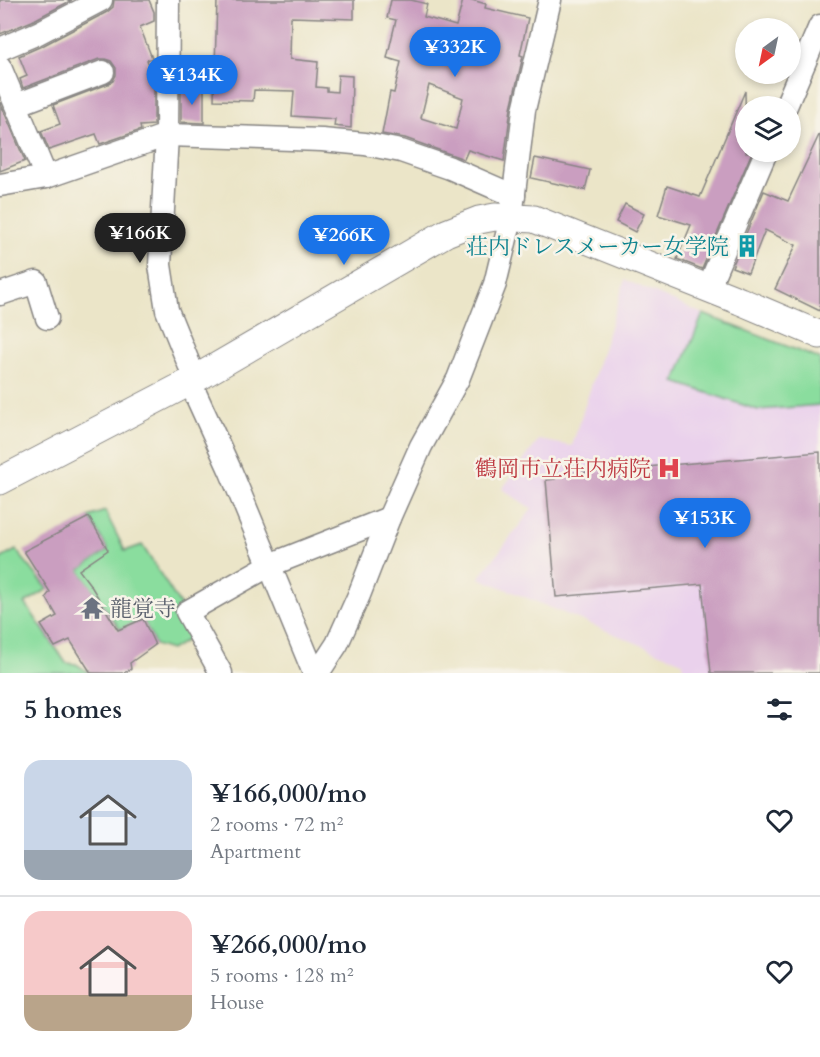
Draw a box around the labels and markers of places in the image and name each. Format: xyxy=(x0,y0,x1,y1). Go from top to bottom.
pin: ¥332K xyxy=(413,27,497,78)
pin: ¥134K xyxy=(150,55,234,106)
pin: ¥166K xyxy=(98,213,182,264)
pin: ¥266K xyxy=(302,215,386,266)
place label: 荘内ドレスメーカー女学院 xyxy=(466,232,729,262)
building icon: 荘内ドレスメーカー女学院 xyxy=(734,233,760,259)
place label: 鶴岡市立荘内病院 xyxy=(475,454,651,484)
hospital icon: 鶴岡市立荘内病院 xyxy=(656,455,682,481)
pin: ¥153K xyxy=(663,498,747,549)
place label: 龍覚寺 xyxy=(110,594,176,624)
temple icon: 龍覚寺 xyxy=(79,595,105,621)

